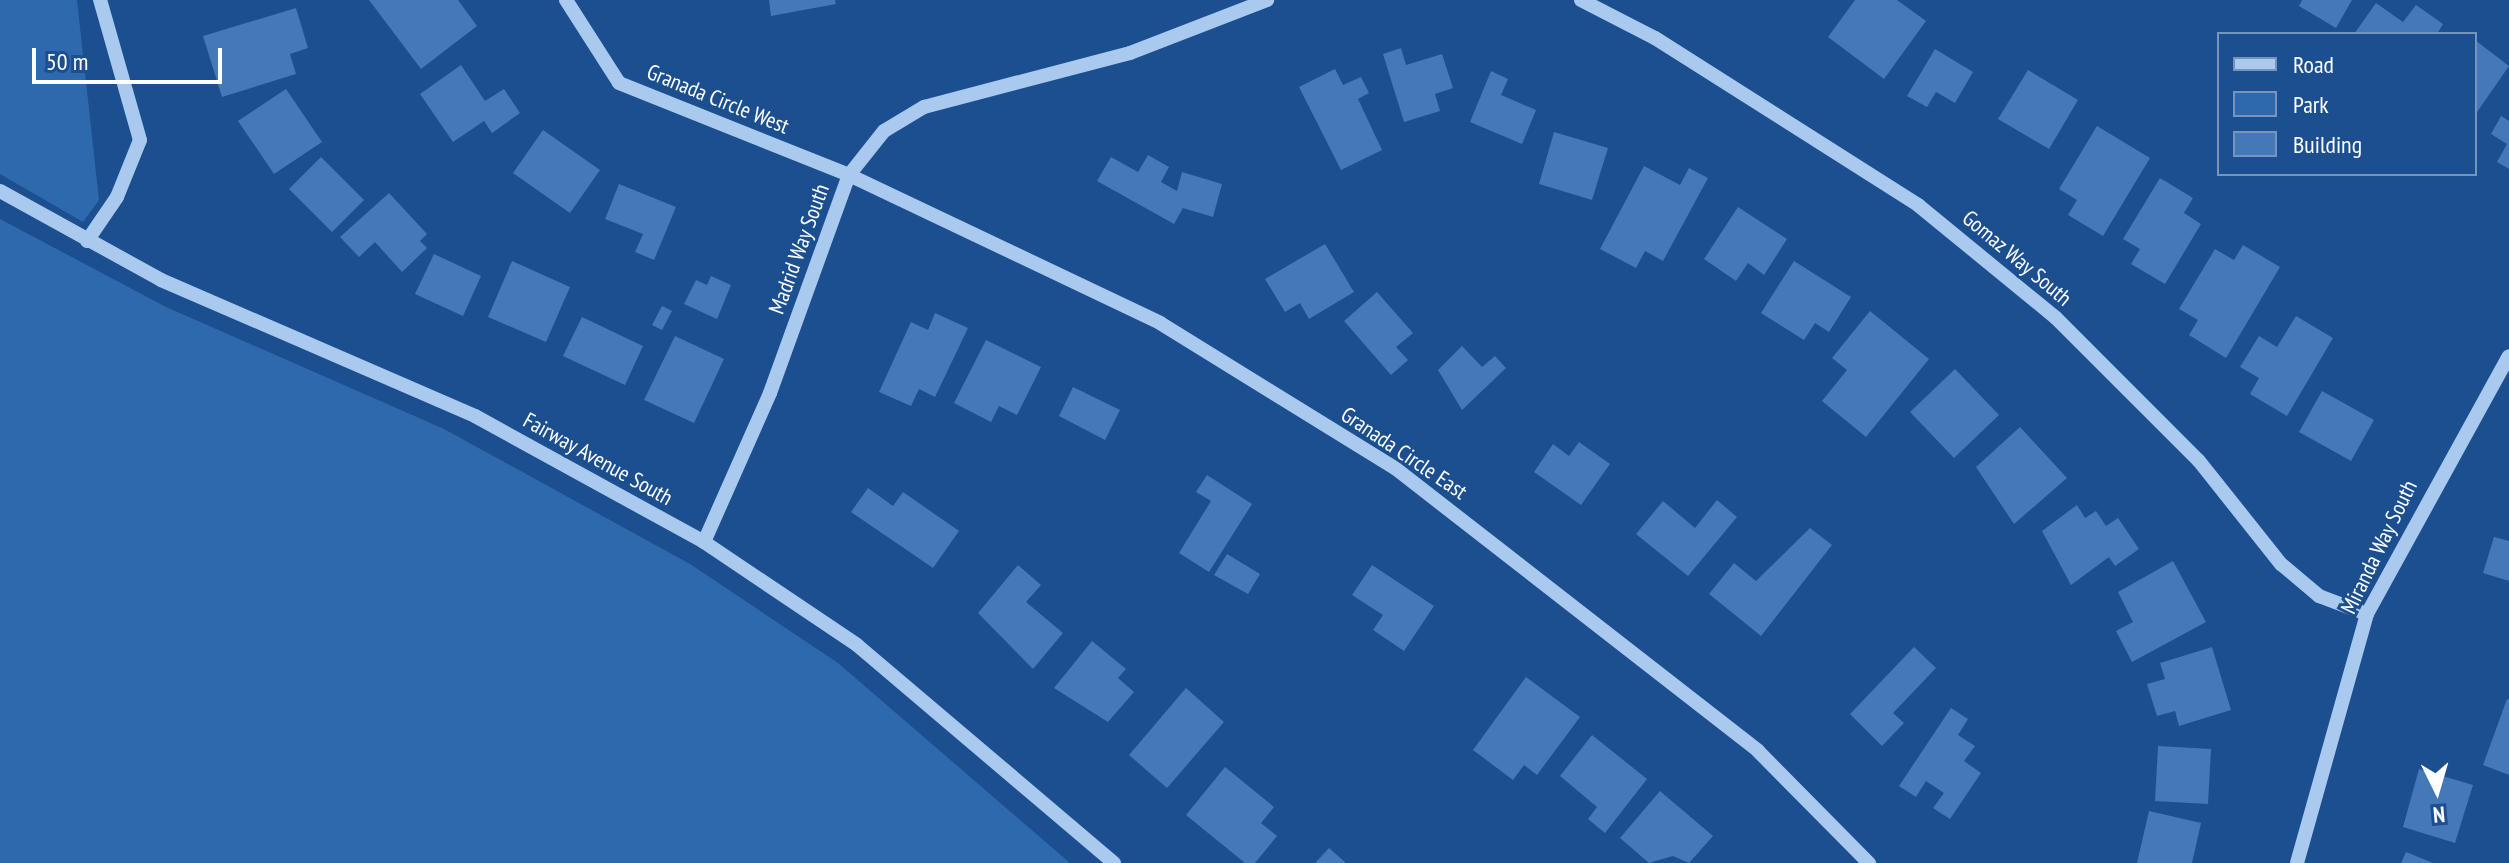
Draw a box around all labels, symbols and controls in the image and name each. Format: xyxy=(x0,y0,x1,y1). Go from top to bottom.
scale bar xyxy=(36,32,226,82)
legend xyxy=(2217,32,2477,176)
text: 50 m xyxy=(46,46,88,77)
text: Road xyxy=(2293,49,2334,80)
street label: Granada Circle West xyxy=(643,58,793,140)
text: Park xyxy=(2293,89,2329,120)
text: Building xyxy=(2293,129,2362,160)
street label: Madrid Way South xyxy=(763,180,835,318)
street label: Gomaz Way South xyxy=(1956,204,2078,312)
street label: Granada Circle East xyxy=(1336,401,1472,505)
street label: Fairway Avenue South xyxy=(518,407,678,511)
street label: Miranda Way South xyxy=(2335,475,2423,619)
north arrow xyxy=(2397,751,2477,831)
text: N xyxy=(2432,800,2446,829)

